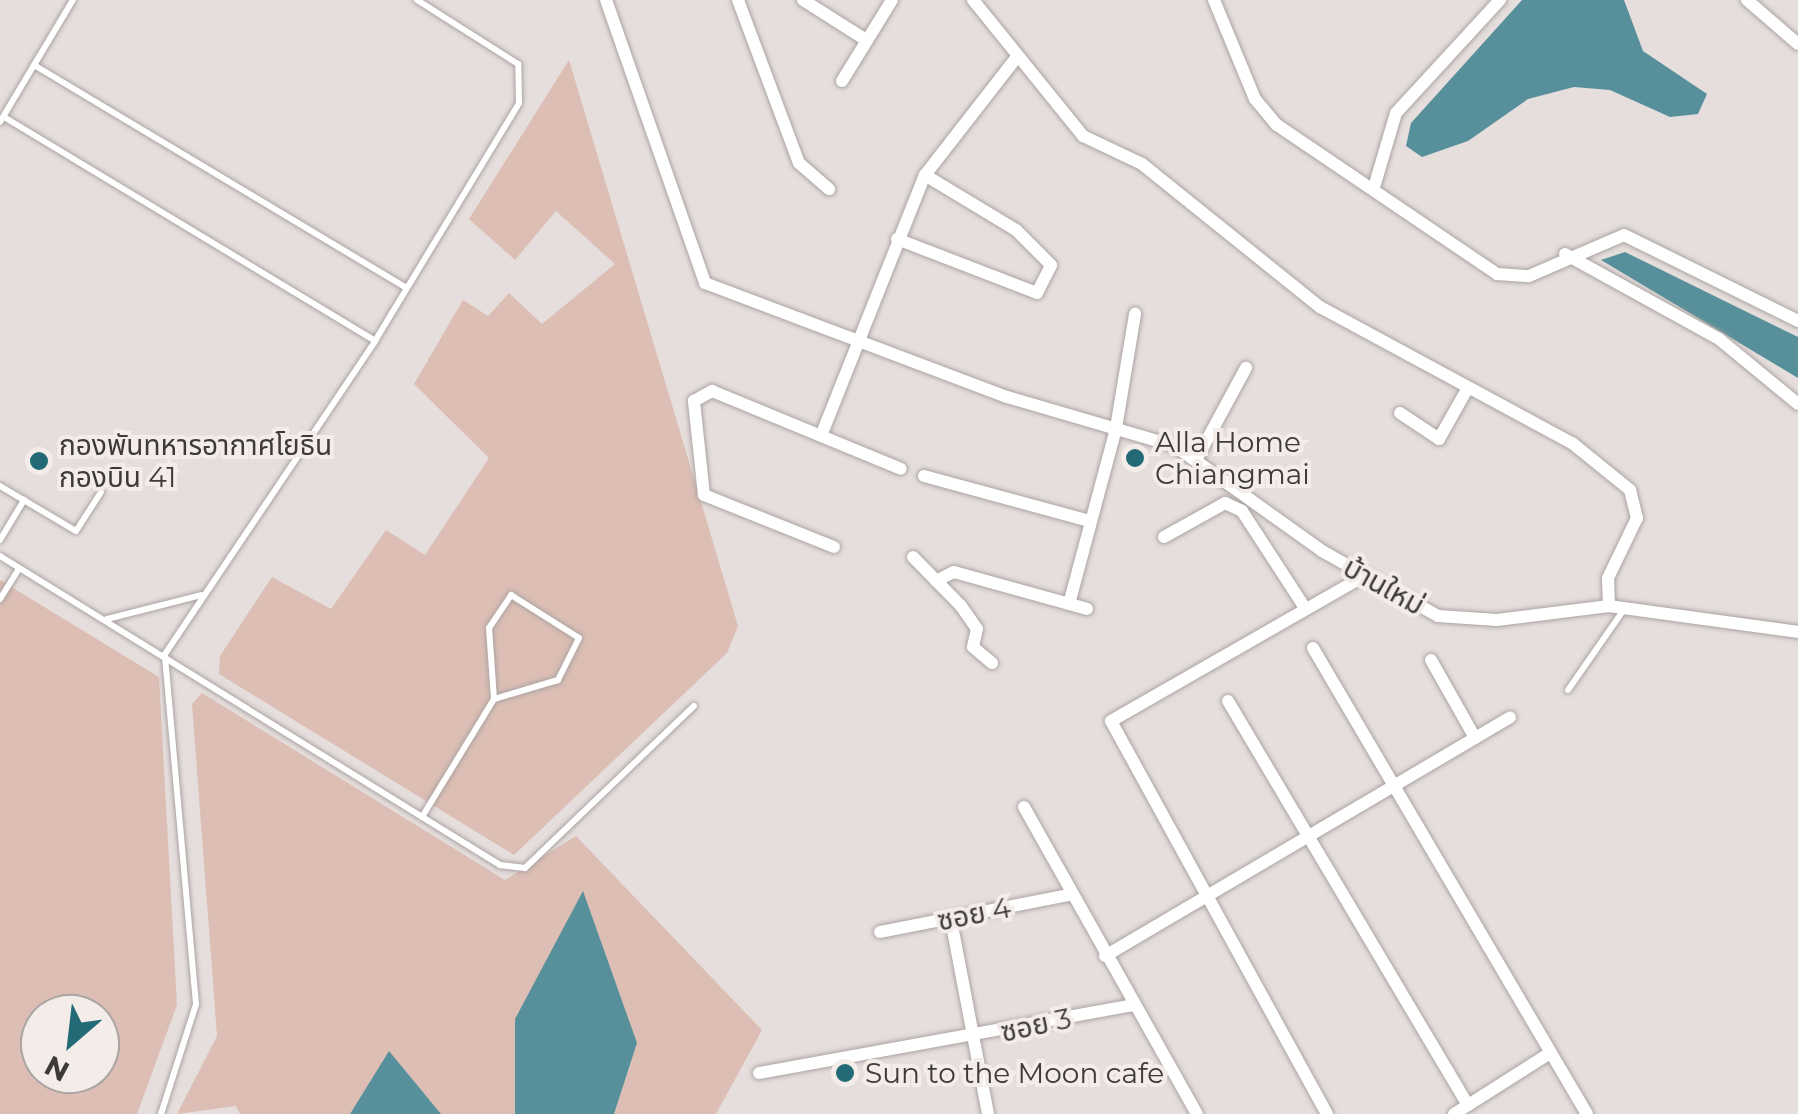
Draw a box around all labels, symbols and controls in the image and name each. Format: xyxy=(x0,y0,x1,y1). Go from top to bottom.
place label: Alla Home Chiangmai xyxy=(1155,425,1310,491)
place label: กองพันทหารอากาศโยธิน กองบิน 41 xyxy=(59,428,332,494)
marker: Alla Home Chiangmai xyxy=(1124,447,1146,469)
marker: กองพันทหารอากาศโยธิน กองบิน 41 xyxy=(28,450,50,472)
street label: บ้านใหม่ xyxy=(1338,550,1430,622)
street label: ซอย 4 xyxy=(934,890,1014,938)
north arrow xyxy=(20,994,120,1094)
street label: ซอย 3 xyxy=(998,1001,1074,1049)
text: N xyxy=(39,1048,75,1089)
place label: Sun to the Moon cafe xyxy=(865,1056,1164,1090)
marker: Sun to the Moon cafe xyxy=(834,1062,856,1084)

